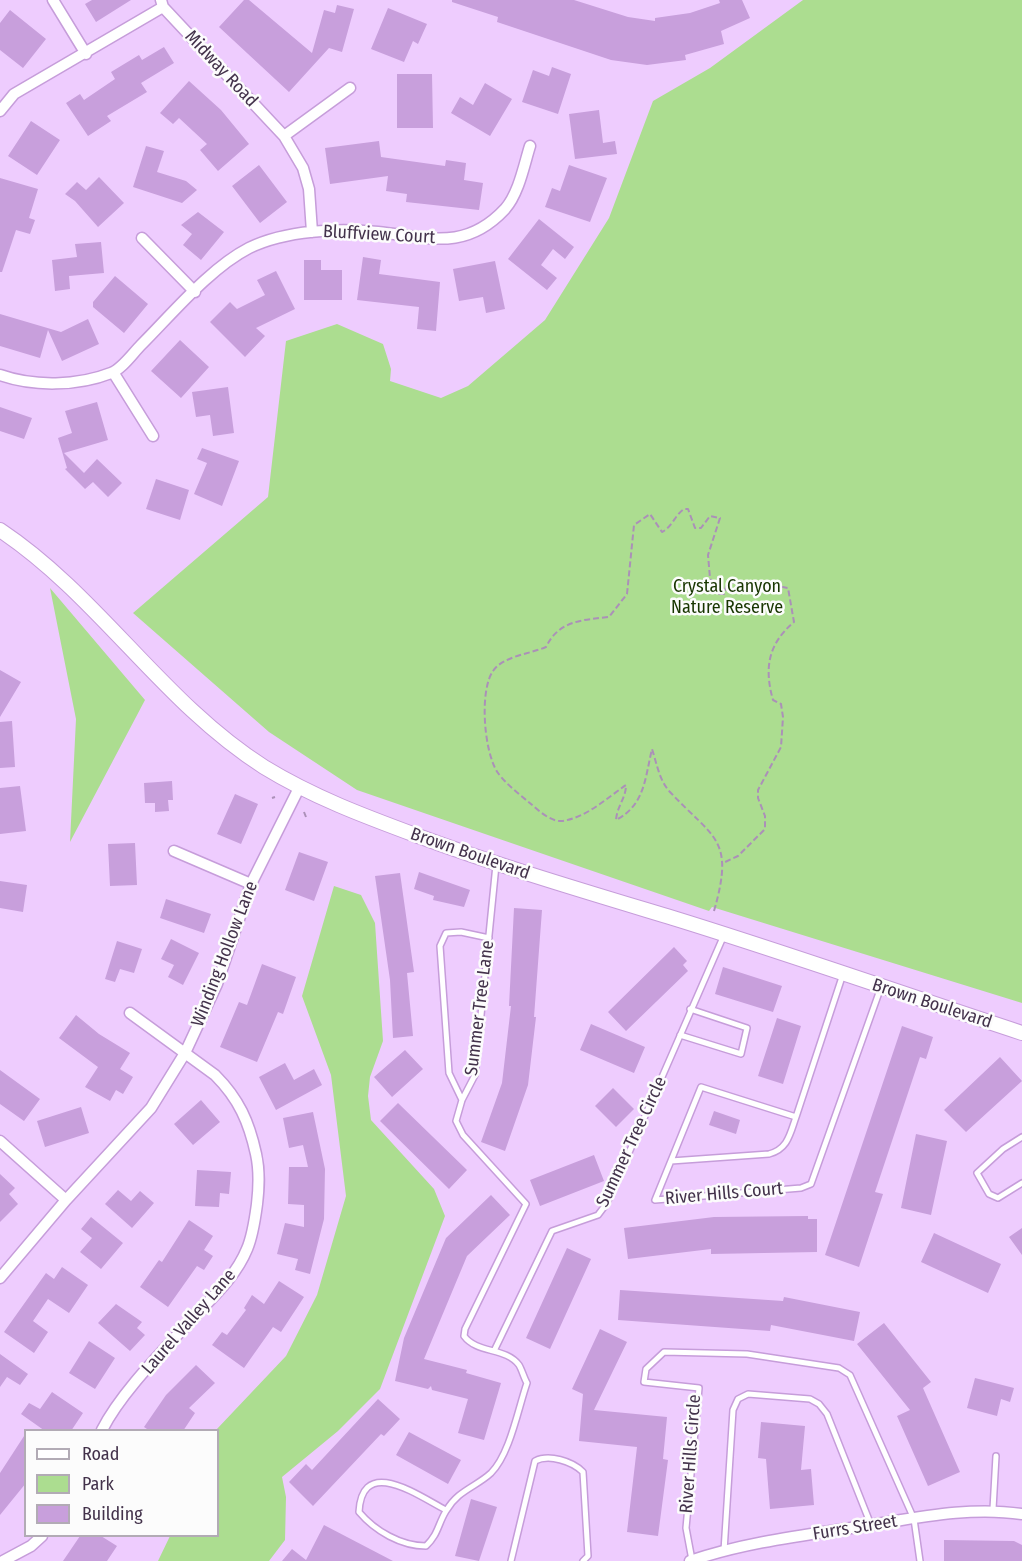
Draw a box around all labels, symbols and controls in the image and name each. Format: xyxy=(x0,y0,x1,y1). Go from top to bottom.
street label: Midway Road xyxy=(180,26,262,112)
street label: Bluffview Court xyxy=(322,221,436,249)
park label: Crystal Canyon Nature Reserve xyxy=(671,576,783,618)
street label: Brown Boulevard xyxy=(407,823,533,885)
street label: Winding Hollow Lane xyxy=(187,878,263,1030)
street label: Summer Tree Lane xyxy=(461,939,499,1077)
street label: Brown Boulevard xyxy=(869,974,995,1034)
street label: Summer Tree Circle xyxy=(592,1073,672,1211)
street label: River Hills Court xyxy=(664,1178,784,1210)
street label: Laurel Valley Lane xyxy=(137,1265,241,1379)
street label: River Hills Circle xyxy=(676,1394,706,1514)
legend xyxy=(24,1429,219,1537)
text: Road xyxy=(82,1443,119,1465)
text: Park xyxy=(82,1473,114,1495)
text: Building xyxy=(82,1503,143,1525)
street label: Furrs Street xyxy=(811,1511,899,1545)

